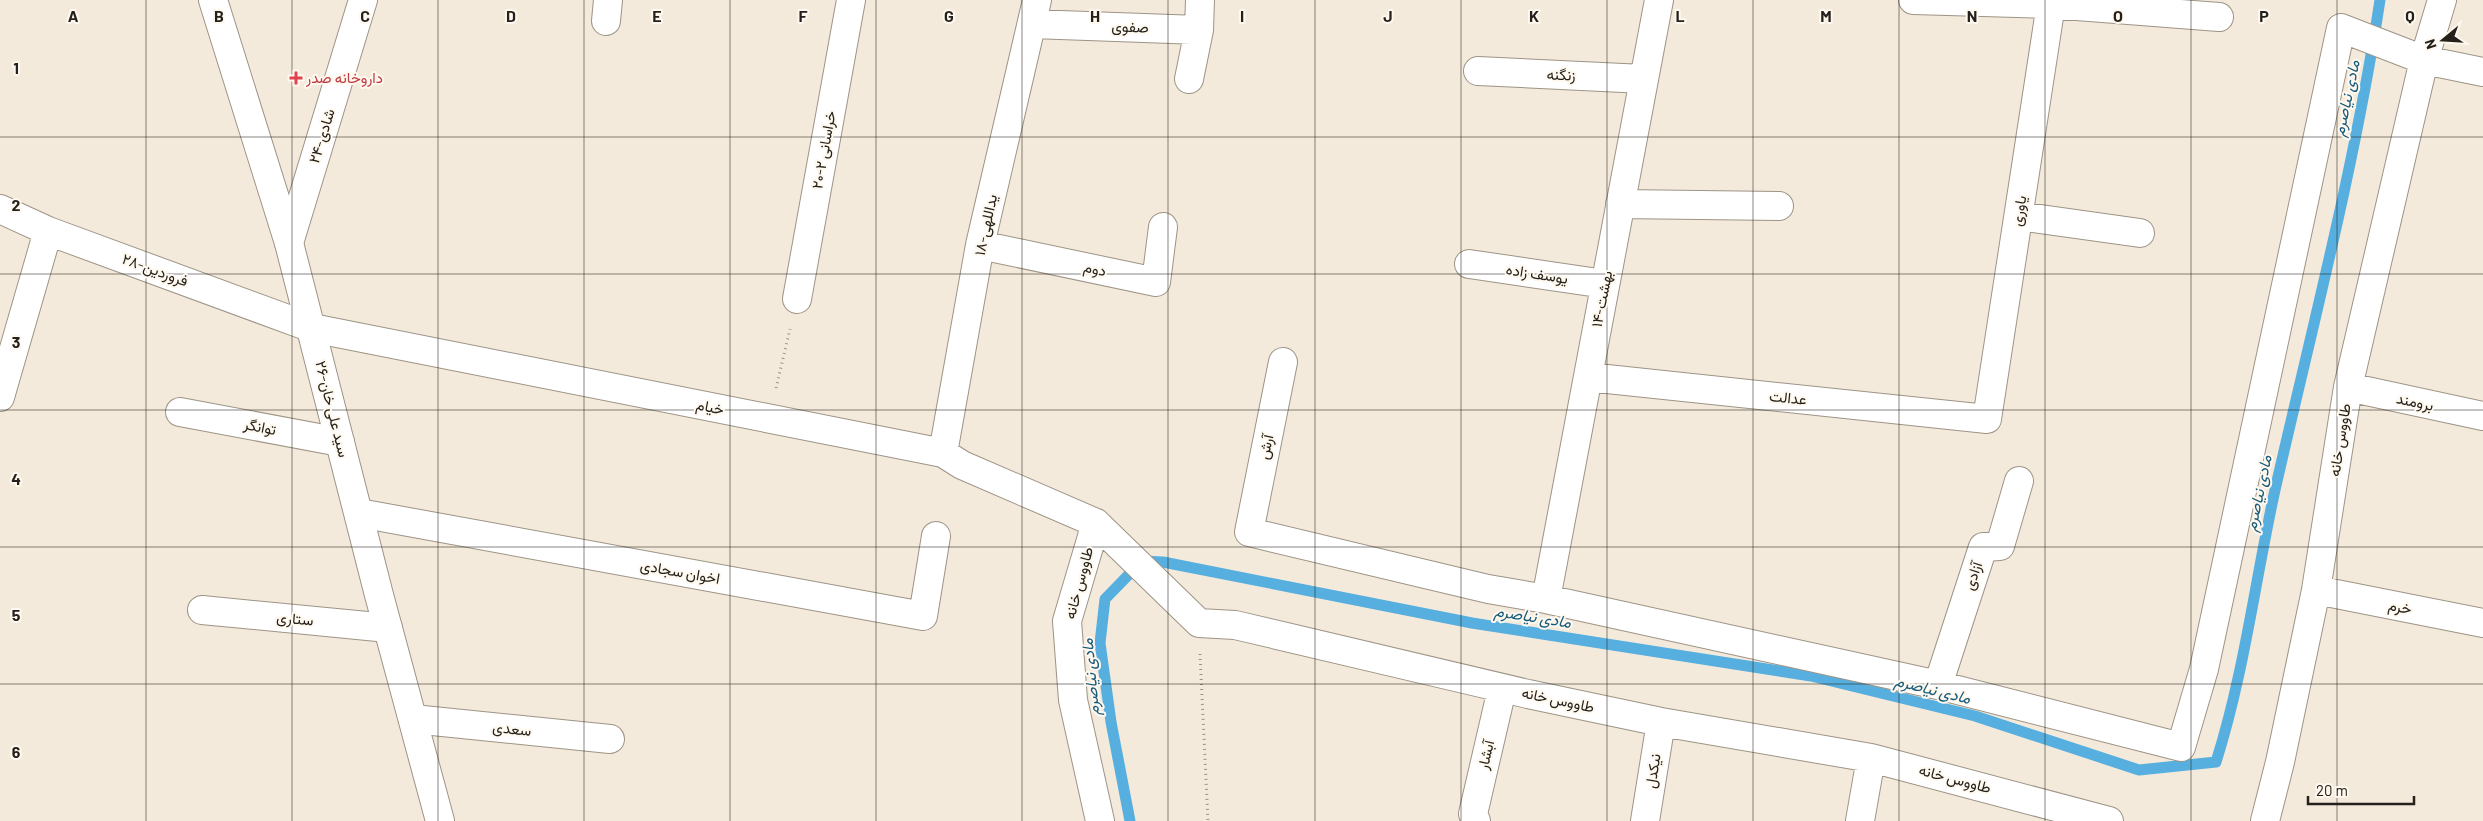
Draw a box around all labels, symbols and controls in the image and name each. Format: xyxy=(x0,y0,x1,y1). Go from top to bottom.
text: A xyxy=(68,6,79,25)
text: B xyxy=(214,6,224,25)
text: C xyxy=(360,6,370,25)
text: D xyxy=(506,6,516,25)
text: E xyxy=(652,6,662,25)
text: F xyxy=(799,6,808,25)
text: G xyxy=(944,6,954,25)
text: H xyxy=(1090,6,1100,25)
text: I xyxy=(1240,6,1244,25)
text: J xyxy=(1383,6,1393,25)
text: K xyxy=(1529,6,1539,25)
text: L xyxy=(1675,6,1685,25)
text: M xyxy=(1820,6,1832,25)
text: N xyxy=(1967,6,1977,25)
text: O xyxy=(2113,6,2123,25)
text: P xyxy=(2259,6,2269,25)
text: Q xyxy=(2405,6,2415,25)
north arrow xyxy=(2418,15,2468,65)
street label: صفوی xyxy=(1111,16,1149,38)
text: N xyxy=(2421,37,2440,51)
text: 1 xyxy=(13,58,19,77)
water label: مادی نیاصرم xyxy=(2328,58,2365,139)
street label: زنگنه xyxy=(1546,65,1576,84)
place label: داروخانه صدر xyxy=(305,68,383,87)
marker: داروخانه صدر xyxy=(290,72,302,84)
street label: ۲۴-شادی xyxy=(304,106,340,166)
street label: ۲۰-خراسانی ۲ xyxy=(807,109,841,191)
street label: ۱۸-یداللهی xyxy=(970,193,1002,257)
street label: یاوری xyxy=(2007,194,2031,228)
text: 2 xyxy=(12,195,21,214)
street label: ۲۸-فروردین xyxy=(119,249,191,291)
street label: دوم xyxy=(1082,257,1108,281)
street label: یوسف زاده xyxy=(1505,259,1570,288)
street label: ۱۴-بهشت xyxy=(1587,269,1616,329)
text: 3 xyxy=(12,332,20,351)
street label: ۲۶-سید علی خان xyxy=(310,359,354,460)
street label: عدالت xyxy=(1768,386,1808,408)
street label: برومند xyxy=(2395,388,2436,415)
street label: خیام xyxy=(694,394,726,420)
street label: طاووس خانه xyxy=(2324,402,2356,478)
street label: توانگر xyxy=(241,414,278,439)
street label: آرش xyxy=(1254,431,1279,461)
water label: مادی نیاصرم xyxy=(2240,453,2277,534)
text: 4 xyxy=(11,469,21,488)
street label: طاووس خانه xyxy=(1060,545,1098,621)
street label: اخوان سجادی xyxy=(639,555,721,589)
street label: آزادی xyxy=(1959,558,1987,593)
street label: خرم xyxy=(2387,595,2413,619)
water label: مادی نیاصرم xyxy=(1492,600,1573,633)
text: 5 xyxy=(12,605,21,624)
street label: ستاری xyxy=(276,607,315,631)
water label: مادی نیاصرم xyxy=(1077,637,1104,717)
water label: مادی نیاصرم xyxy=(1892,670,1973,709)
street label: طاووس خانه xyxy=(1520,683,1596,717)
street label: سعدی xyxy=(492,717,533,741)
street label: آبشار xyxy=(1473,737,1498,772)
text: 6 xyxy=(12,742,21,761)
street label: نیکدل xyxy=(1640,752,1665,790)
street label: طاووس خانه xyxy=(1917,760,1993,798)
scale bar xyxy=(2308,774,2414,806)
text: 20 m xyxy=(2316,781,2348,799)

